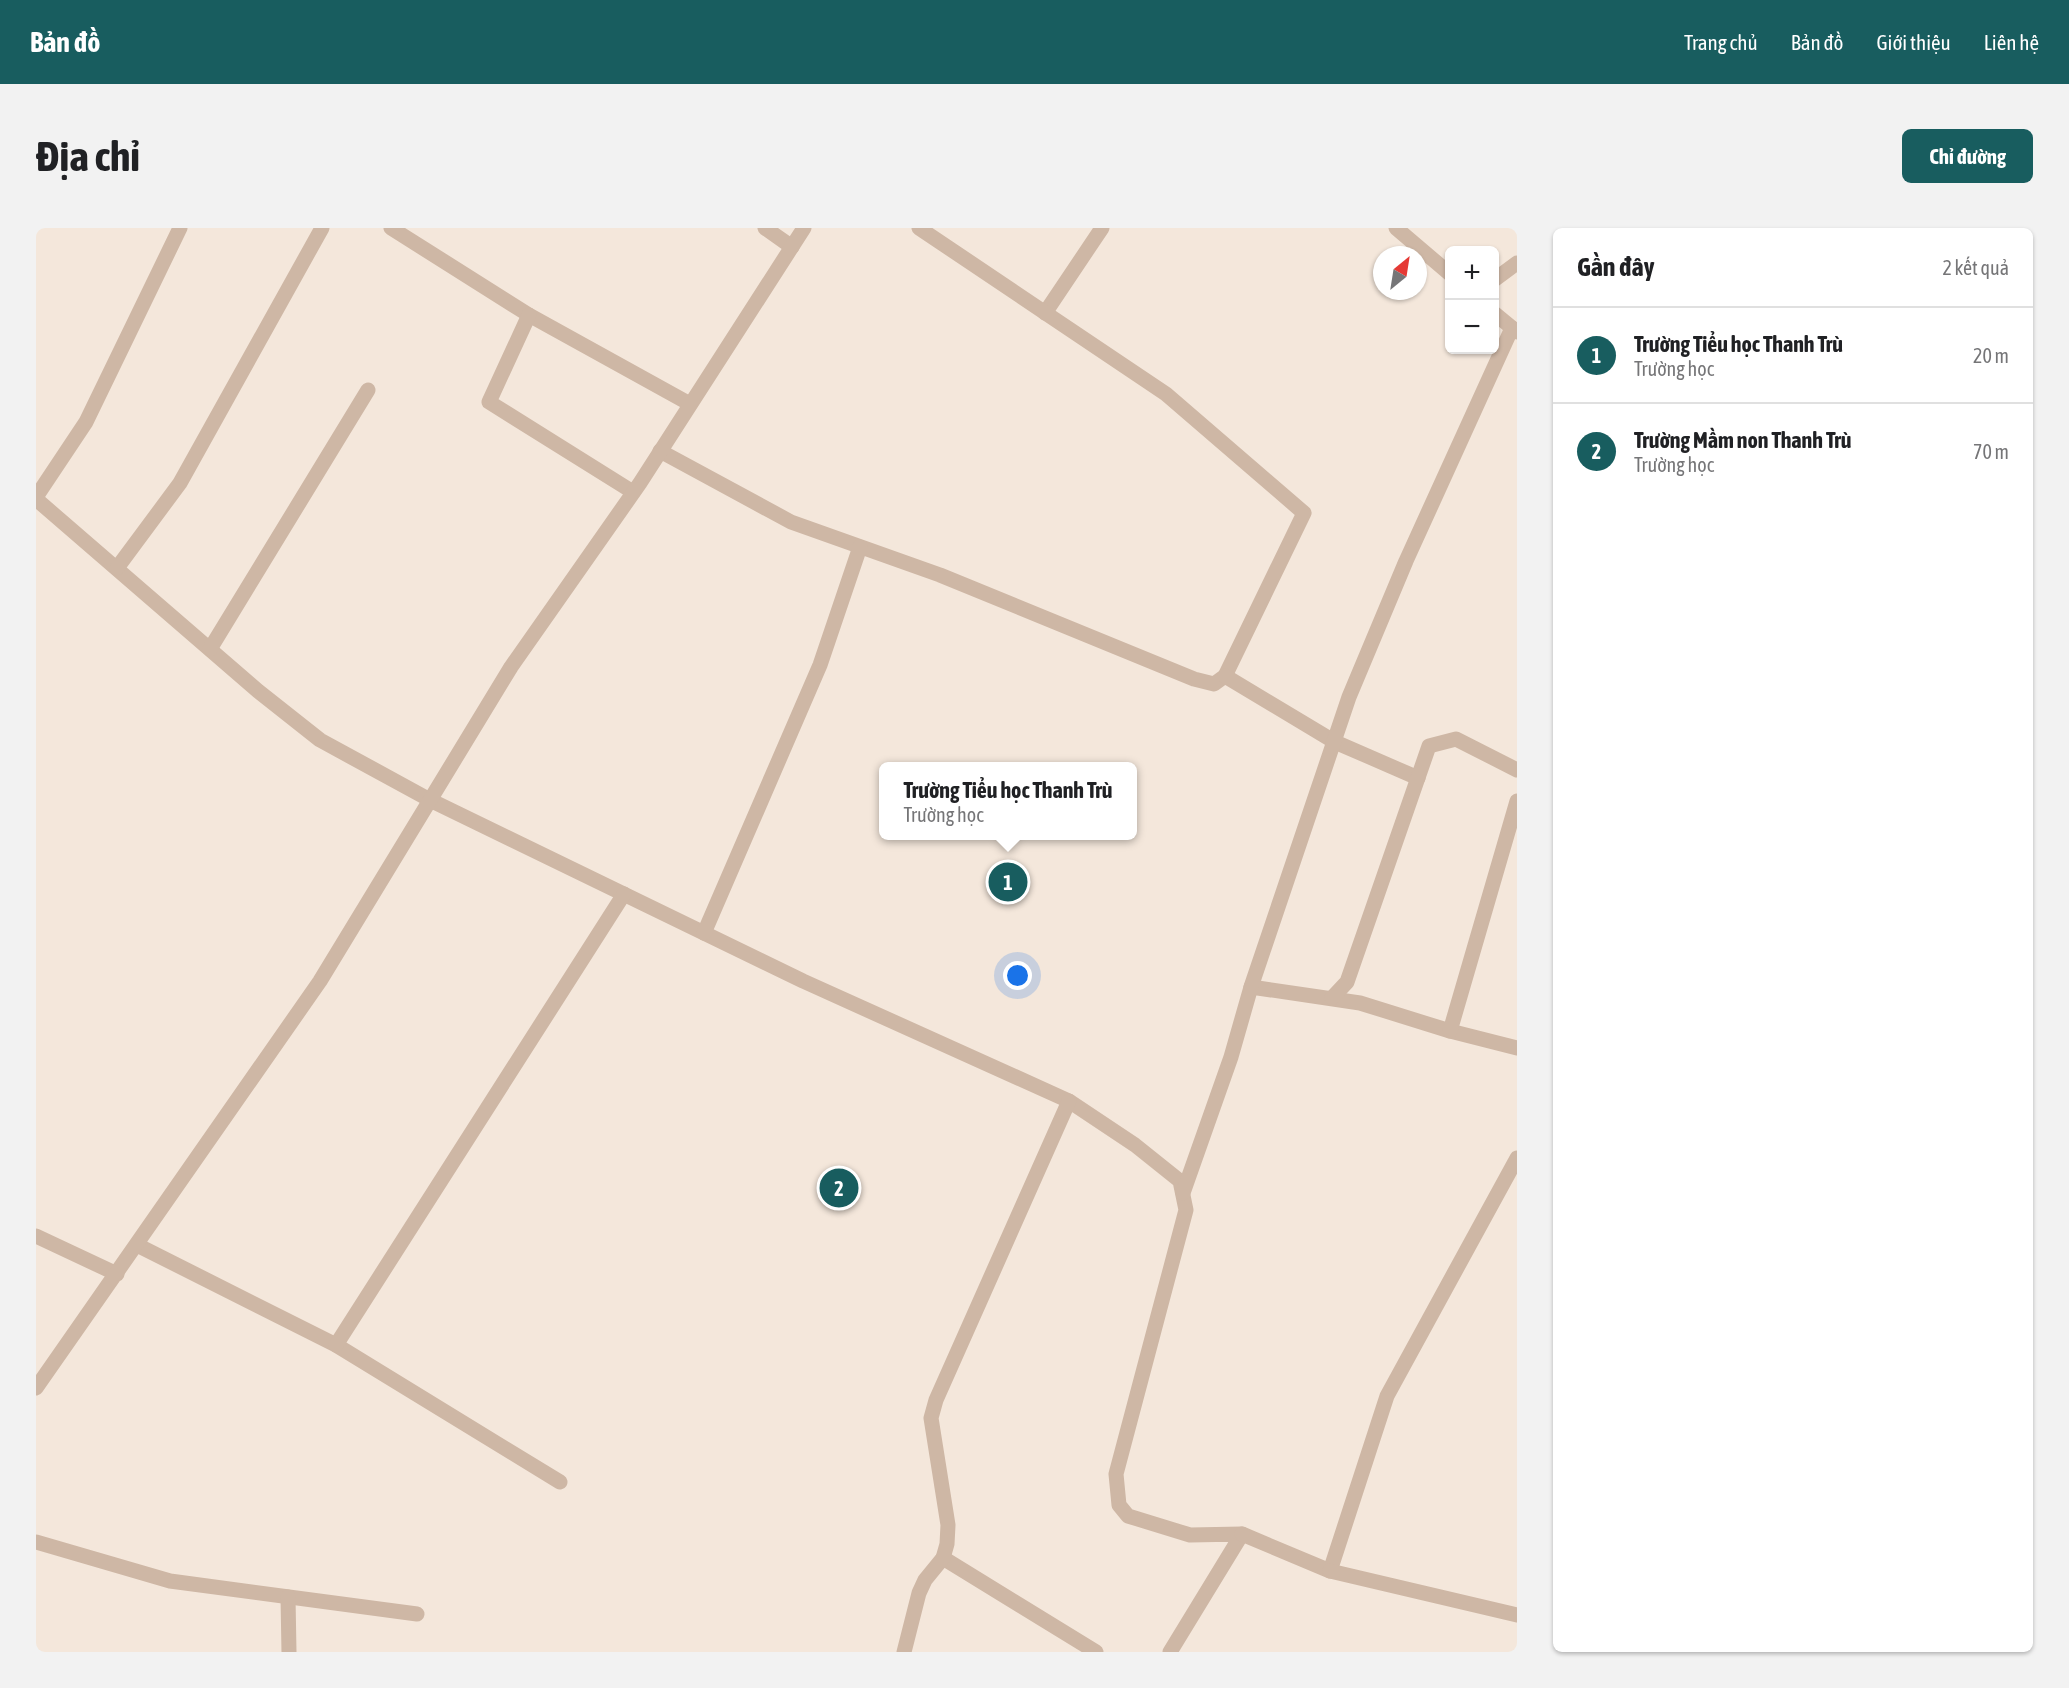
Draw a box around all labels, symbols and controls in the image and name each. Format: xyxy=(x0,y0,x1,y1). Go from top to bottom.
text: Bản đồ xyxy=(30,26,100,58)
text: Trang chủ xyxy=(1684,30,1758,54)
text: Bản đồ xyxy=(1791,30,1843,54)
text: Giới thiệu xyxy=(1876,30,1951,54)
text: Liên hệ xyxy=(1984,30,2039,54)
button: Chỉ đường xyxy=(1902,129,2033,183)
text: Địa chỉ xyxy=(36,132,140,180)
north arrow xyxy=(1373,246,1427,300)
map controls xyxy=(1445,246,1499,354)
button: + xyxy=(1445,246,1499,300)
text: Gần đây xyxy=(1577,252,1654,282)
text: 2 kết quả xyxy=(1942,256,2009,279)
button: − xyxy=(1445,300,1499,354)
text: Trường Tiểu học Thanh Trù xyxy=(1634,331,1843,357)
text: 1 xyxy=(1592,344,1601,367)
text: 20 m xyxy=(1973,344,2009,367)
text: Trường học xyxy=(1634,357,1714,380)
text: Trường Mầm non Thanh Trù xyxy=(1634,427,1851,453)
text: 2 xyxy=(1592,440,1601,463)
text: 70 m xyxy=(1973,440,2009,463)
text: Trường học xyxy=(1634,453,1714,476)
popup xyxy=(879,762,1137,840)
text: Trường Tiểu học Thanh Trù xyxy=(904,777,1112,803)
text: Trường học xyxy=(904,803,984,826)
pin: 1 xyxy=(988,860,1028,904)
your location xyxy=(1003,961,1032,990)
pin: 2 xyxy=(820,1166,858,1210)

